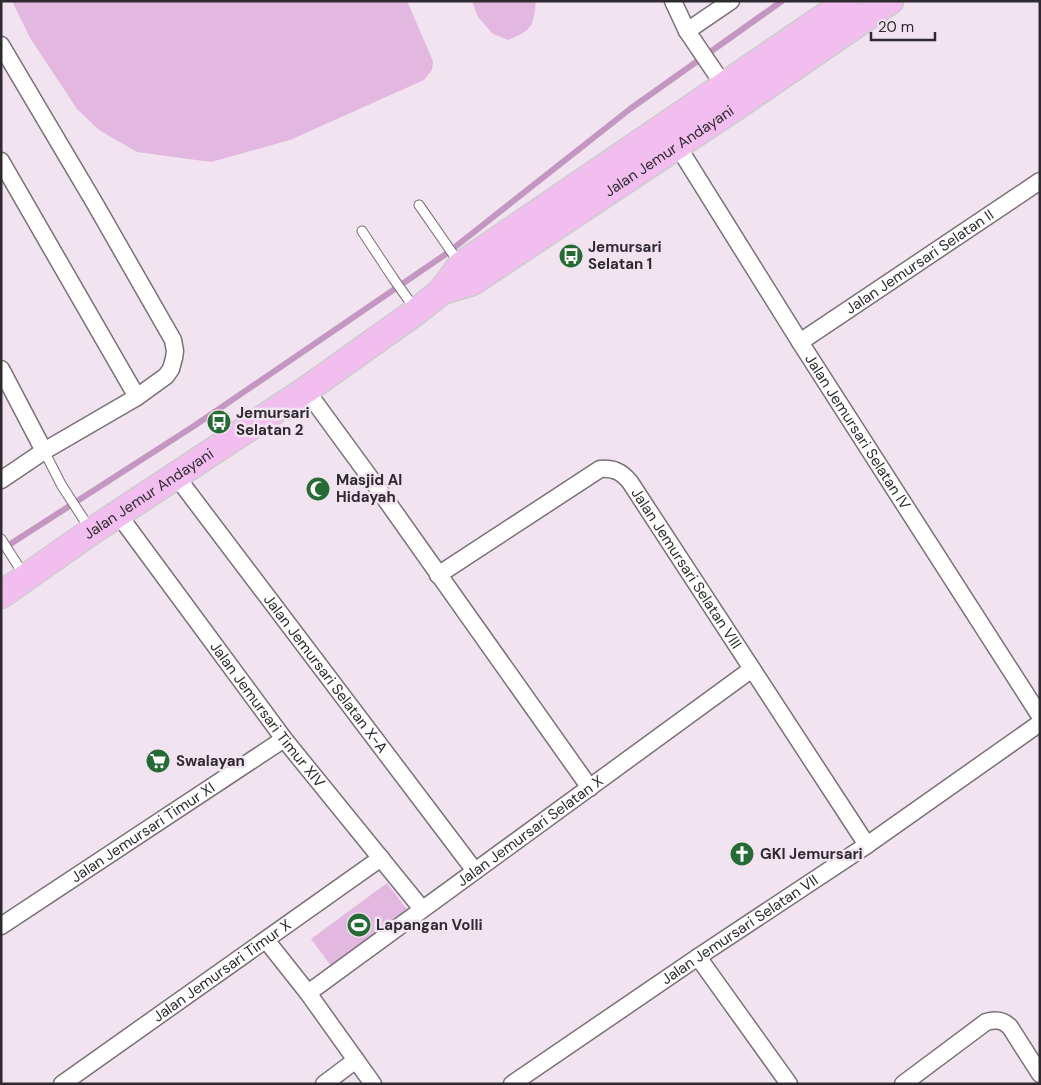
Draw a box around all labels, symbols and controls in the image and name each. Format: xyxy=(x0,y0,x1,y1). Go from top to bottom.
scale bar xyxy=(871,10,935,42)
text: 20 m xyxy=(878,17,914,37)
street label: Jalan Jemur Andayani xyxy=(600,101,738,201)
street label: Jalan Jemursari Selatan II xyxy=(842,205,998,319)
place label: Jemursari Selatan 1 xyxy=(588,237,662,274)
bus stop icon: Jemursari Selatan 1 xyxy=(558,243,584,269)
street label: Jalan Jemursari Selatan IV xyxy=(800,350,915,513)
place label: Jemursari Selatan 2 xyxy=(236,403,310,440)
bus stop icon: Jemursari Selatan 2 xyxy=(206,409,232,435)
street label: Jalan Jemur Andayani xyxy=(80,444,217,544)
place label: Masjid Al Hidayah xyxy=(336,470,402,507)
mosque icon: Masjid Al Hidayah xyxy=(305,476,331,502)
street label: Jalan Jemursari Selatan VIII xyxy=(627,484,746,653)
street label: Jalan Jemursari Selatan X-A xyxy=(259,590,392,757)
street label: Jalan Jemursari Timur XIV xyxy=(205,637,329,792)
supermarket icon: Swalayan xyxy=(145,748,171,774)
place label: Swalayan xyxy=(176,751,245,771)
street label: Jalan Jemursari Selatan X xyxy=(453,771,607,891)
street label: Jalan Jemursari Timur XI xyxy=(67,778,219,887)
church icon: GKI Jemursari xyxy=(729,841,755,867)
place label: GKI Jemursari xyxy=(760,844,863,864)
street label: Jalan Jemursari Selatan VII xyxy=(657,870,822,989)
sports icon: Lapangan Volli xyxy=(346,912,372,938)
street label: Jalan Jemursari Timur X xyxy=(149,915,295,1027)
place label: Lapangan Volli xyxy=(376,915,483,935)

